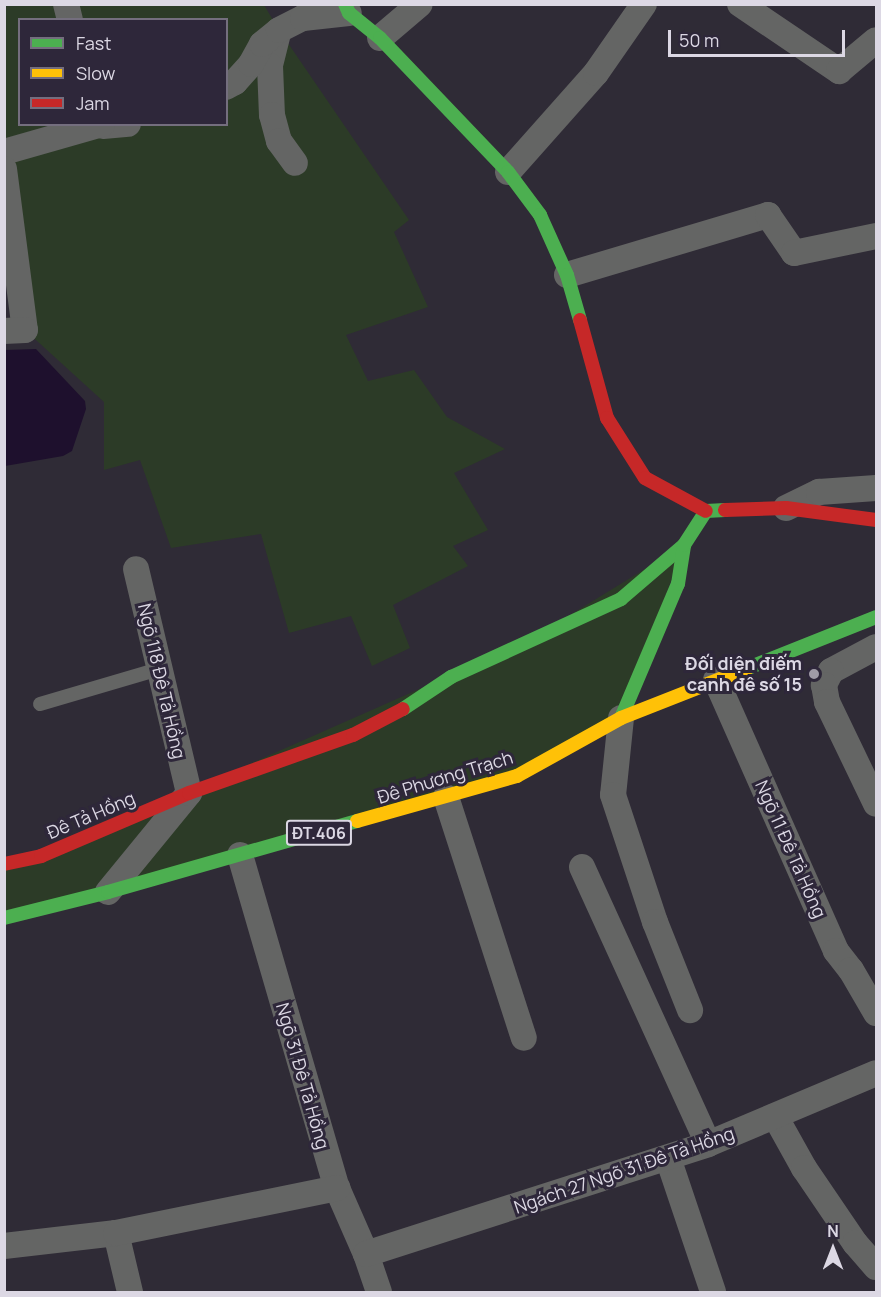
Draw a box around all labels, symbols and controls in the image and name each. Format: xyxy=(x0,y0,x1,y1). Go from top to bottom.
legend xyxy=(18,18,228,126)
scale bar xyxy=(671,18,848,56)
text: 50 m xyxy=(679,28,719,52)
text: Fast xyxy=(76,31,111,55)
text: Slow xyxy=(76,61,115,85)
text: Jam xyxy=(76,91,110,115)
street label: Ngõ 118 Đê Tả Hồng xyxy=(134,601,190,761)
place label: Đối diện điếm canh đê số 15 xyxy=(685,653,802,696)
marker: Đối diện điếm canh đê số 15 xyxy=(807,667,821,681)
street label: Đê Phương Trạch xyxy=(375,746,515,808)
street label: Ngõ 11 Đê Tả Hồng xyxy=(751,777,831,921)
street label: Đê Tả Hồng xyxy=(44,787,138,843)
road number: ĐT.406 xyxy=(284,820,354,846)
street label: Ngõ 31 Đê Tả Hồng xyxy=(272,1000,334,1152)
street label: Ngách 27 Ngõ 31 Đê Tả Hồng xyxy=(511,1122,737,1218)
north arrow xyxy=(803,1219,863,1279)
text: N xyxy=(827,1220,839,1242)

